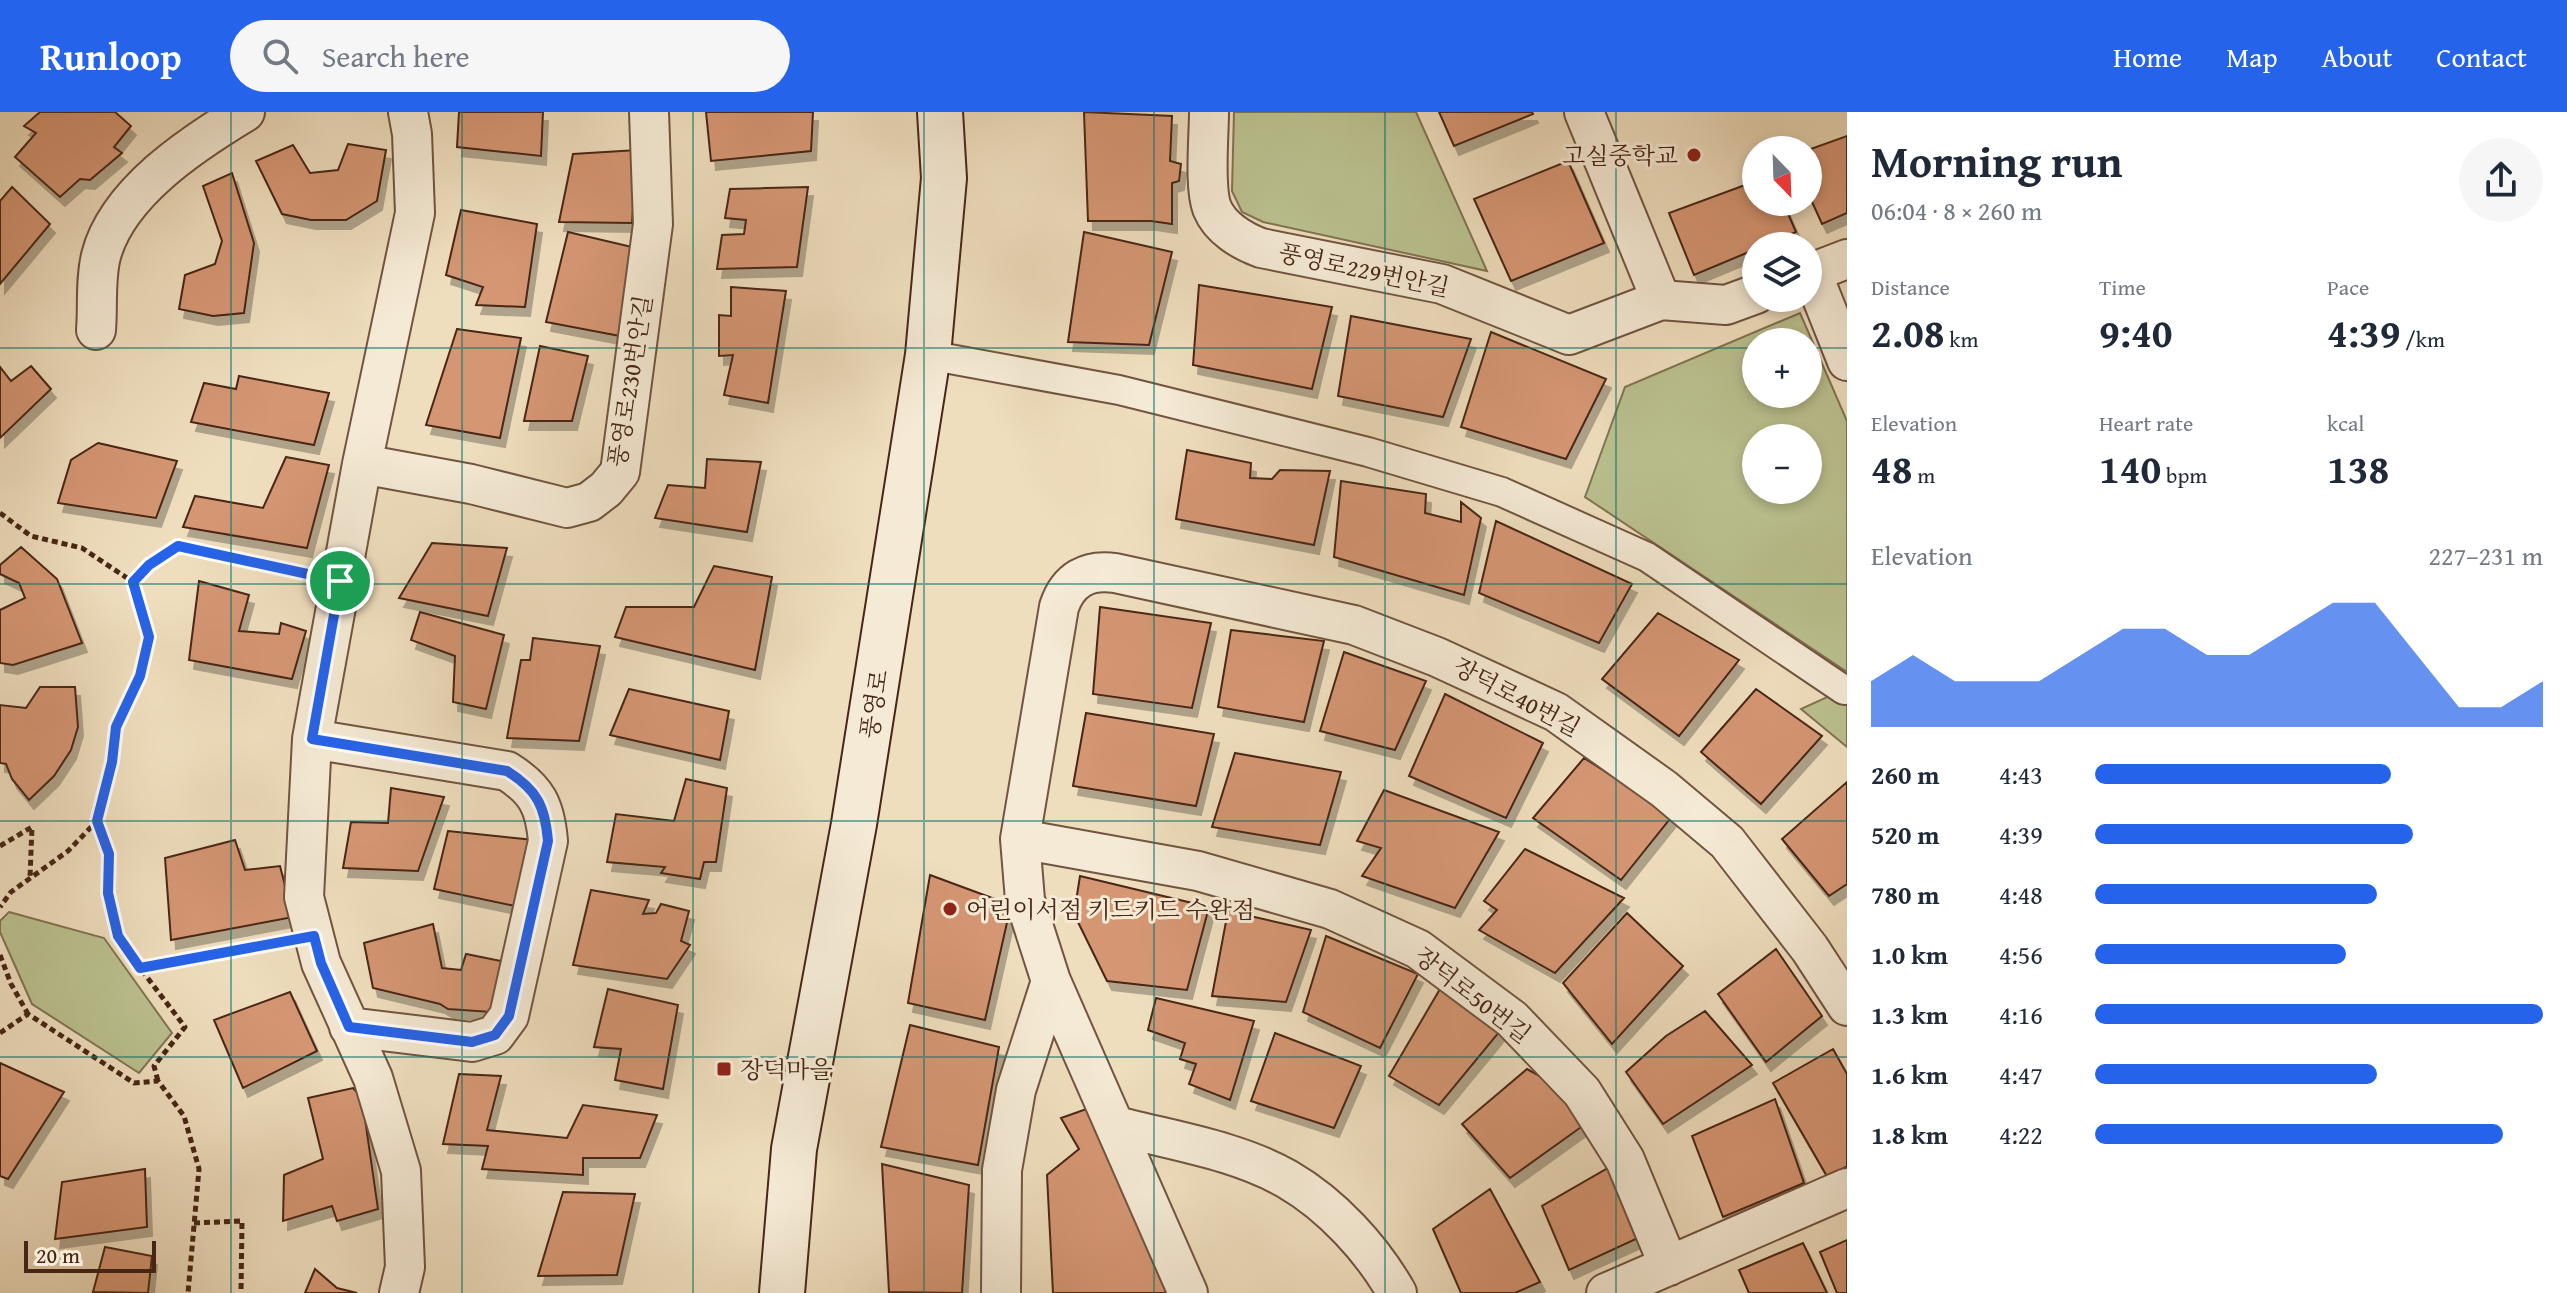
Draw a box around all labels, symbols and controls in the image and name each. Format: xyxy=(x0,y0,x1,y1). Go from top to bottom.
search box xyxy=(230,20,790,92)
text: Runloop xyxy=(40,28,182,84)
icon: search xyxy=(258,34,302,78)
text: Search here xyxy=(322,34,470,78)
text: Home xyxy=(2113,36,2182,77)
text: Map xyxy=(2226,36,2278,77)
text: About xyxy=(2322,36,2392,77)
text: Contact xyxy=(2436,36,2527,77)
text: Morning run xyxy=(1871,129,2122,193)
north arrow xyxy=(1742,136,1822,216)
map controls xyxy=(1742,136,1822,504)
place label: 고실중학교 xyxy=(1562,138,1678,173)
button: share xyxy=(2459,138,2543,222)
marker: 고실중학교 xyxy=(1685,146,1703,164)
text: 06:04 · 8 × 260 m xyxy=(1871,191,2042,230)
button: layers xyxy=(1742,232,1822,312)
street label: 풍영로229번안길 xyxy=(1275,235,1453,305)
text: Distance xyxy=(1871,271,1950,303)
text: Time xyxy=(2099,271,2146,303)
text: Pace xyxy=(2327,271,2369,303)
street label: 풍영로230번안길 xyxy=(599,292,661,470)
text: 2.08 xyxy=(1871,303,1944,362)
text: 9:40 xyxy=(2099,303,2172,362)
text: 4:39 xyxy=(2327,303,2400,362)
text: km xyxy=(1944,323,1978,355)
text: /km xyxy=(2400,323,2445,355)
button: + xyxy=(1742,328,1822,408)
text: Elevation xyxy=(1871,407,1957,439)
text: Heart rate xyxy=(2099,407,2193,439)
text: kcal xyxy=(2327,407,2365,439)
button: − xyxy=(1742,424,1822,504)
text: 48 xyxy=(1871,439,1912,498)
text: 140 xyxy=(2099,439,2161,498)
text: 138 xyxy=(2327,439,2389,498)
text: m xyxy=(1912,459,1935,491)
text: bpm xyxy=(2161,459,2207,491)
text: Elevation xyxy=(1871,536,1973,575)
text: 227–231 m xyxy=(2429,536,2543,575)
pin xyxy=(306,547,374,615)
icon: arrive xyxy=(318,559,362,603)
street label: 장덕로40번길 xyxy=(1447,649,1587,745)
street label: 풍영로 xyxy=(851,667,897,741)
text: 260 m xyxy=(1871,755,1939,794)
text: 4:43 xyxy=(1999,755,2043,794)
text: 520 m xyxy=(1871,815,1939,854)
text: 4:39 xyxy=(1999,815,2043,854)
text: 780 m xyxy=(1871,875,1939,914)
text: 4:48 xyxy=(1999,875,2043,914)
place label: 어린이서점 키드키드 수완점 xyxy=(966,892,1255,927)
marker: 어린이서점 키드키드 수완점 xyxy=(941,900,959,918)
text: 1.0 km xyxy=(1871,935,1948,974)
text: 4:56 xyxy=(1999,935,2043,974)
street label: 장덕로50번길 xyxy=(1407,938,1539,1052)
text: 1.3 km xyxy=(1871,995,1948,1034)
text: 4:16 xyxy=(1999,995,2043,1034)
place label: 장덕마을 xyxy=(740,1052,833,1087)
text: 1.6 km xyxy=(1871,1055,1948,1094)
text: 4:47 xyxy=(1999,1055,2043,1094)
marker: 장덕마을 xyxy=(715,1060,733,1078)
text: 1.8 km xyxy=(1871,1115,1948,1154)
text: 4:22 xyxy=(1999,1115,2043,1154)
scale bar xyxy=(24,1237,156,1273)
text: 20 m xyxy=(36,1239,80,1271)

